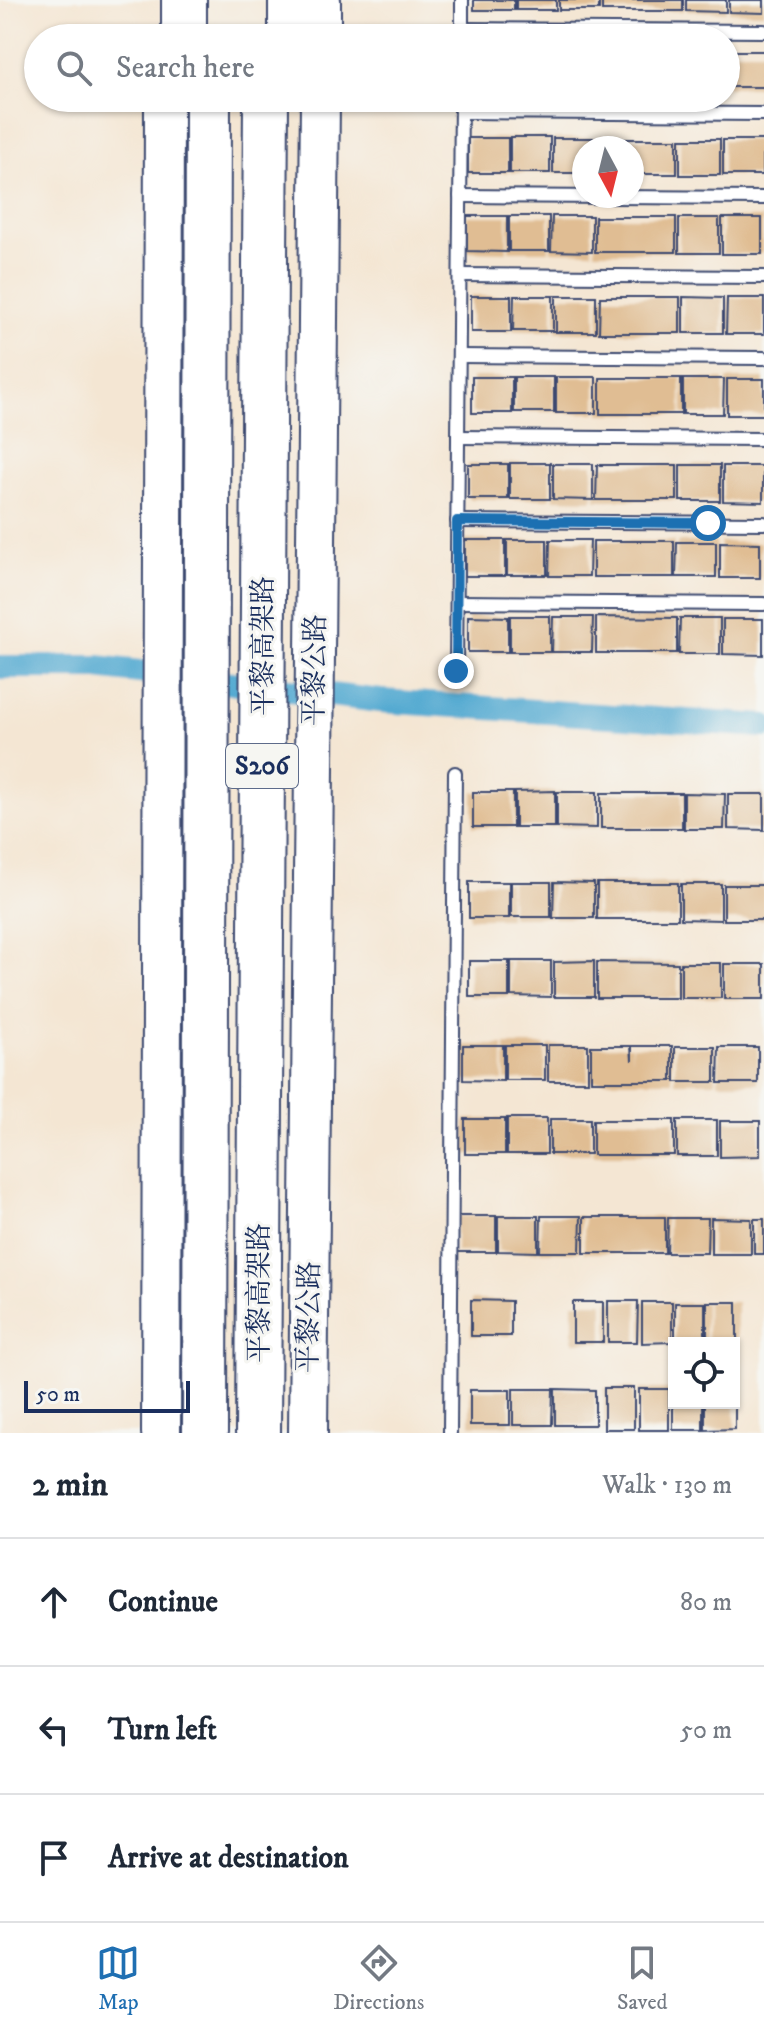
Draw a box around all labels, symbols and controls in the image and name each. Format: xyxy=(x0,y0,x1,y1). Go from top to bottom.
search box xyxy=(24,24,740,112)
icon: search xyxy=(52,46,96,90)
text: Search here xyxy=(116,50,255,87)
north arrow xyxy=(572,136,644,208)
route start xyxy=(690,505,726,541)
street label: 平黎高架路 xyxy=(246,576,281,716)
street label: 平黎公路 xyxy=(297,614,333,726)
route end xyxy=(438,653,474,689)
road number: S206 xyxy=(226,744,298,788)
street label: 平黎高架路 xyxy=(242,1223,277,1363)
street label: 平黎公路 xyxy=(291,1261,327,1373)
map controls xyxy=(668,1337,740,1409)
button: locate xyxy=(668,1337,740,1409)
scale bar xyxy=(24,1377,190,1413)
text: 50 m xyxy=(36,1381,80,1408)
text: 2 min xyxy=(32,1464,108,1506)
text: Walk · 130 m xyxy=(602,1469,732,1502)
icon: ahead xyxy=(32,1580,76,1624)
text: Continue xyxy=(108,1584,218,1621)
text: 80 m xyxy=(680,1586,732,1619)
icon: left xyxy=(32,1708,76,1752)
text: Turn left xyxy=(108,1712,217,1749)
text: 50 m xyxy=(680,1714,732,1747)
icon: arrive xyxy=(32,1836,76,1880)
text: Arrive at destination xyxy=(108,1840,349,1877)
tab: Map xyxy=(96,1941,140,2016)
tab: Directions xyxy=(333,1941,424,2016)
tab: Saved xyxy=(617,1941,668,2016)

